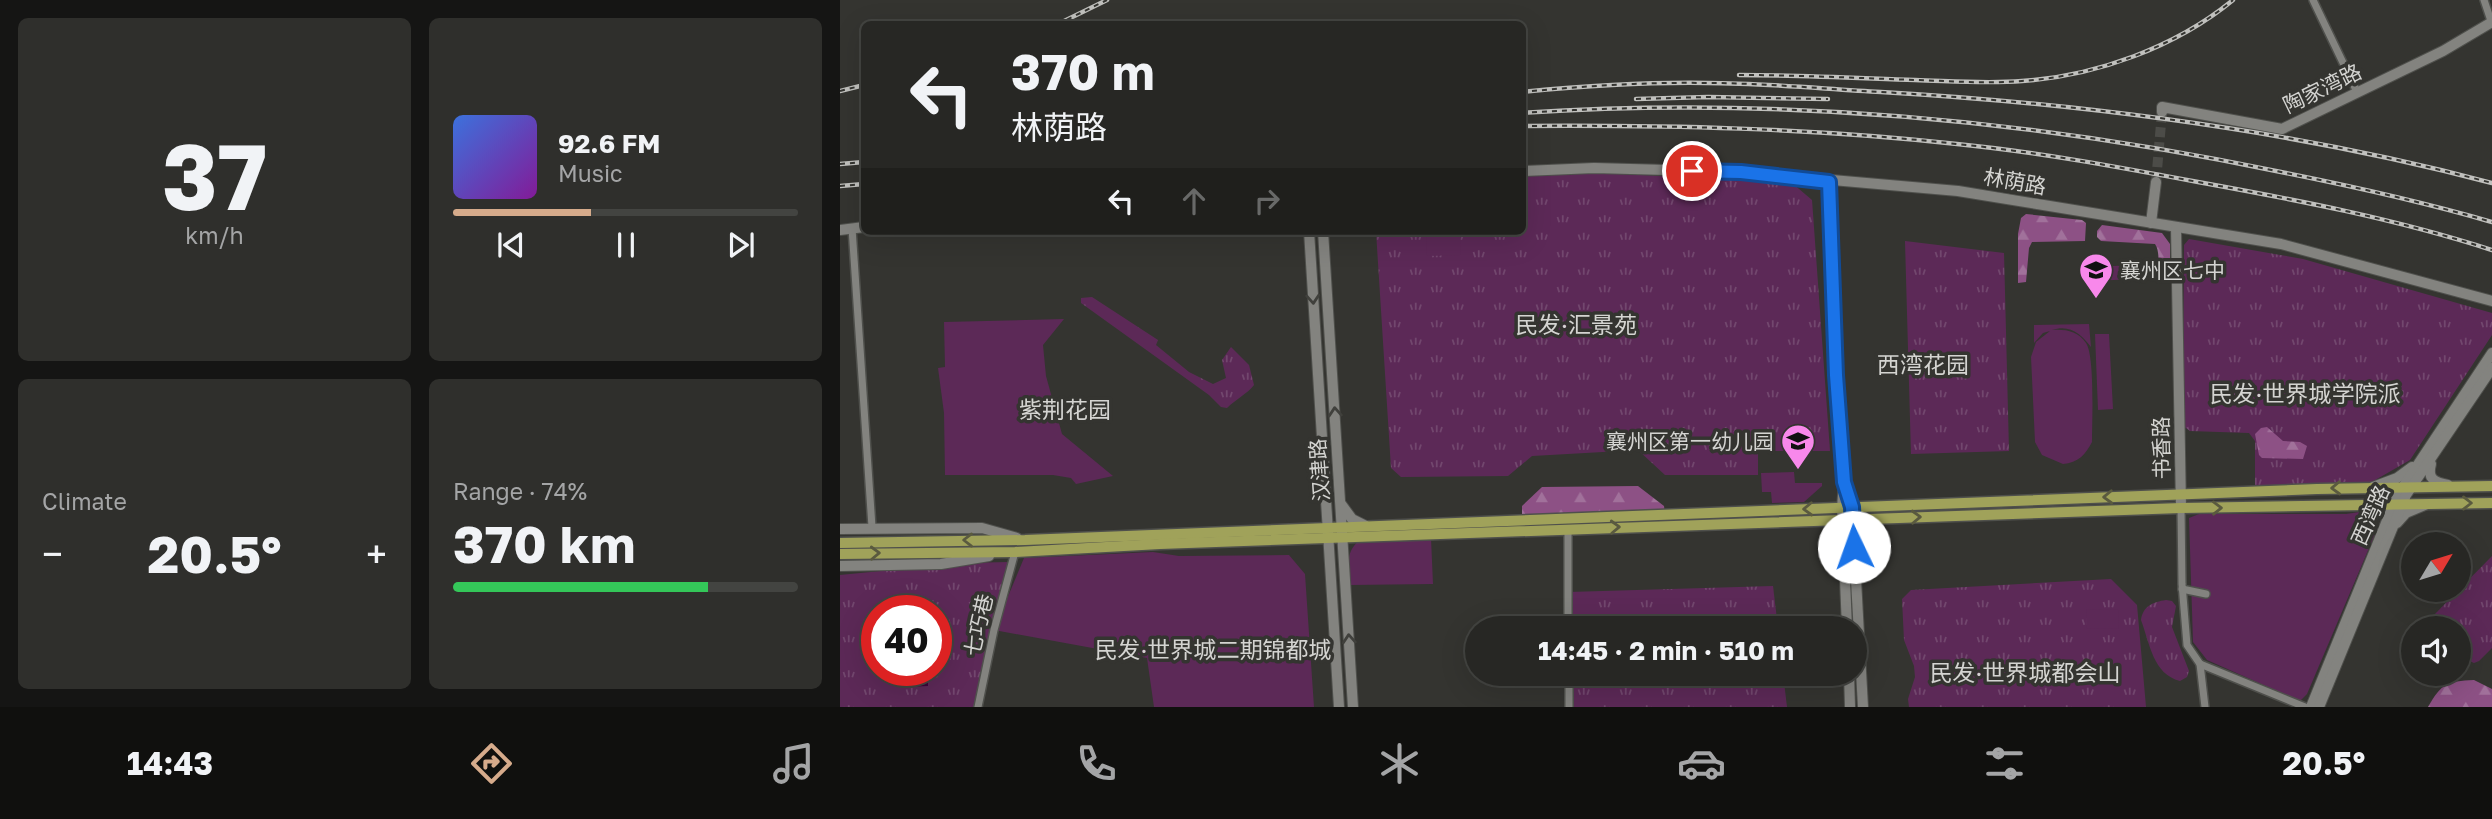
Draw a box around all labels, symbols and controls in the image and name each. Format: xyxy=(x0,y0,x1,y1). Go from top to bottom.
text: 370 m xyxy=(1011,42,1155,101)
icon: left xyxy=(896,49,987,140)
street label: 陶家湾路 xyxy=(2279,58,2365,118)
text: 林荫路 xyxy=(1011,108,1107,146)
text: 37 xyxy=(162,121,267,230)
text: 92.6 FM xyxy=(558,128,660,159)
pin xyxy=(1662,141,1722,201)
icon: arrive xyxy=(1673,152,1711,190)
text: Music xyxy=(558,159,623,187)
street label: 林荫路 xyxy=(1982,163,2048,199)
icon: left xyxy=(1102,182,1140,220)
icon: ahead xyxy=(1175,182,1213,220)
icon: right xyxy=(1248,182,1286,220)
text: km/h xyxy=(185,221,244,249)
icon: previous xyxy=(492,226,530,264)
icon: pause xyxy=(607,226,645,264)
icon: next xyxy=(722,226,760,264)
school or university icon: 襄州区七中 xyxy=(2077,251,2115,300)
place label: 襄州区七中 xyxy=(2120,257,2225,283)
one-way arrow xyxy=(1306,294,1321,305)
district label: 民发·汇景苑 xyxy=(1515,310,1637,338)
district label: 西湾花园 xyxy=(1877,350,1969,378)
district label: 民发·世界城学院派 xyxy=(2210,379,2400,407)
district label: 紫荆花园 xyxy=(1019,395,1111,423)
one-way arrow xyxy=(1327,406,1342,417)
street label: 书香路 xyxy=(2147,416,2175,480)
school or university icon: 襄州区第一幼儿园 xyxy=(1779,422,1817,471)
place label: 襄州区第一幼儿园 xyxy=(1606,428,1774,454)
street label: 汉津路 xyxy=(1304,438,1334,502)
text: Range · 74% xyxy=(453,477,587,505)
one-way arrow xyxy=(2330,481,2341,496)
street label: 西湾路 xyxy=(2345,481,2395,549)
text: Climate xyxy=(42,487,127,515)
one-way arrow xyxy=(2103,490,2114,505)
one-way arrow xyxy=(2462,495,2472,511)
one-way arrow xyxy=(2212,500,2223,515)
one-way arrow xyxy=(1802,502,1813,517)
position arrow xyxy=(1817,510,1891,584)
one-way arrow xyxy=(1911,510,1922,525)
text: 370 km xyxy=(453,512,636,574)
one-way arrow xyxy=(1610,520,1621,535)
text: 20.5° xyxy=(147,522,282,584)
text: − xyxy=(42,531,63,576)
text: + xyxy=(366,531,387,576)
one-way arrow xyxy=(963,532,973,548)
north arrow xyxy=(2401,532,2471,602)
map controls xyxy=(2401,532,2471,686)
one-way arrow xyxy=(870,545,881,560)
street label: 七巧巷 xyxy=(958,591,998,659)
speed limit sign: 40 xyxy=(861,595,952,686)
button: sound xyxy=(2401,616,2471,686)
one-way arrow xyxy=(1342,633,1357,644)
district label: 民发·世界城二期锦都城 xyxy=(1095,635,1331,663)
text: 14:45 · 2 min · 510 m xyxy=(1538,635,1794,666)
district label: 民发·世界城都会山 xyxy=(1930,658,2120,686)
icon: directions xyxy=(467,739,516,788)
icon: music xyxy=(769,739,818,788)
icon: phone xyxy=(1072,739,1121,788)
icon: climate xyxy=(1375,739,1424,788)
icon: car xyxy=(1677,739,1726,788)
icon: filters xyxy=(1980,739,2029,788)
text: 14:43 xyxy=(127,744,213,782)
text: 20.5° xyxy=(2283,744,2365,782)

